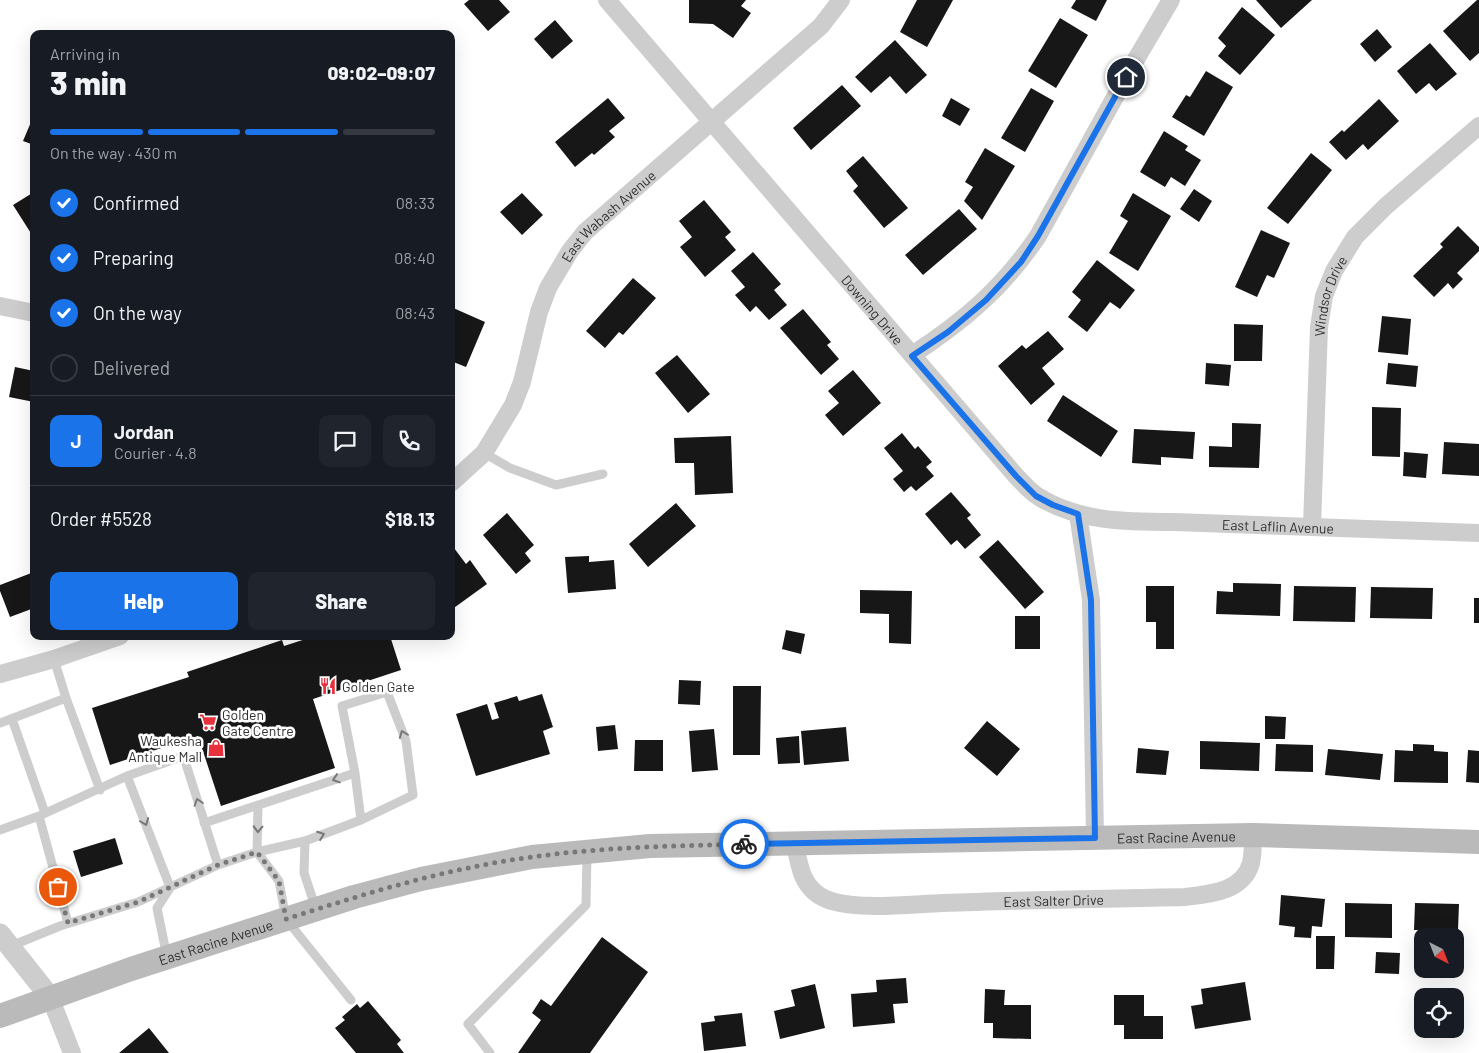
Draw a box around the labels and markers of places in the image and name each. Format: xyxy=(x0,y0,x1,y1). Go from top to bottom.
pin xyxy=(1105,56,1147,98)
restaurant icon: Golden Gate xyxy=(318,676,338,696)
place label: Golden Gate xyxy=(342,678,415,695)
place label: Golden Gate Centre xyxy=(222,706,294,739)
supermarket icon: Golden Gate Centre xyxy=(198,712,218,732)
place label: Waukesha Antique Mall xyxy=(128,732,202,765)
shop icon: Waukesha Antique Mall xyxy=(206,738,226,758)
pin xyxy=(37,866,79,908)

